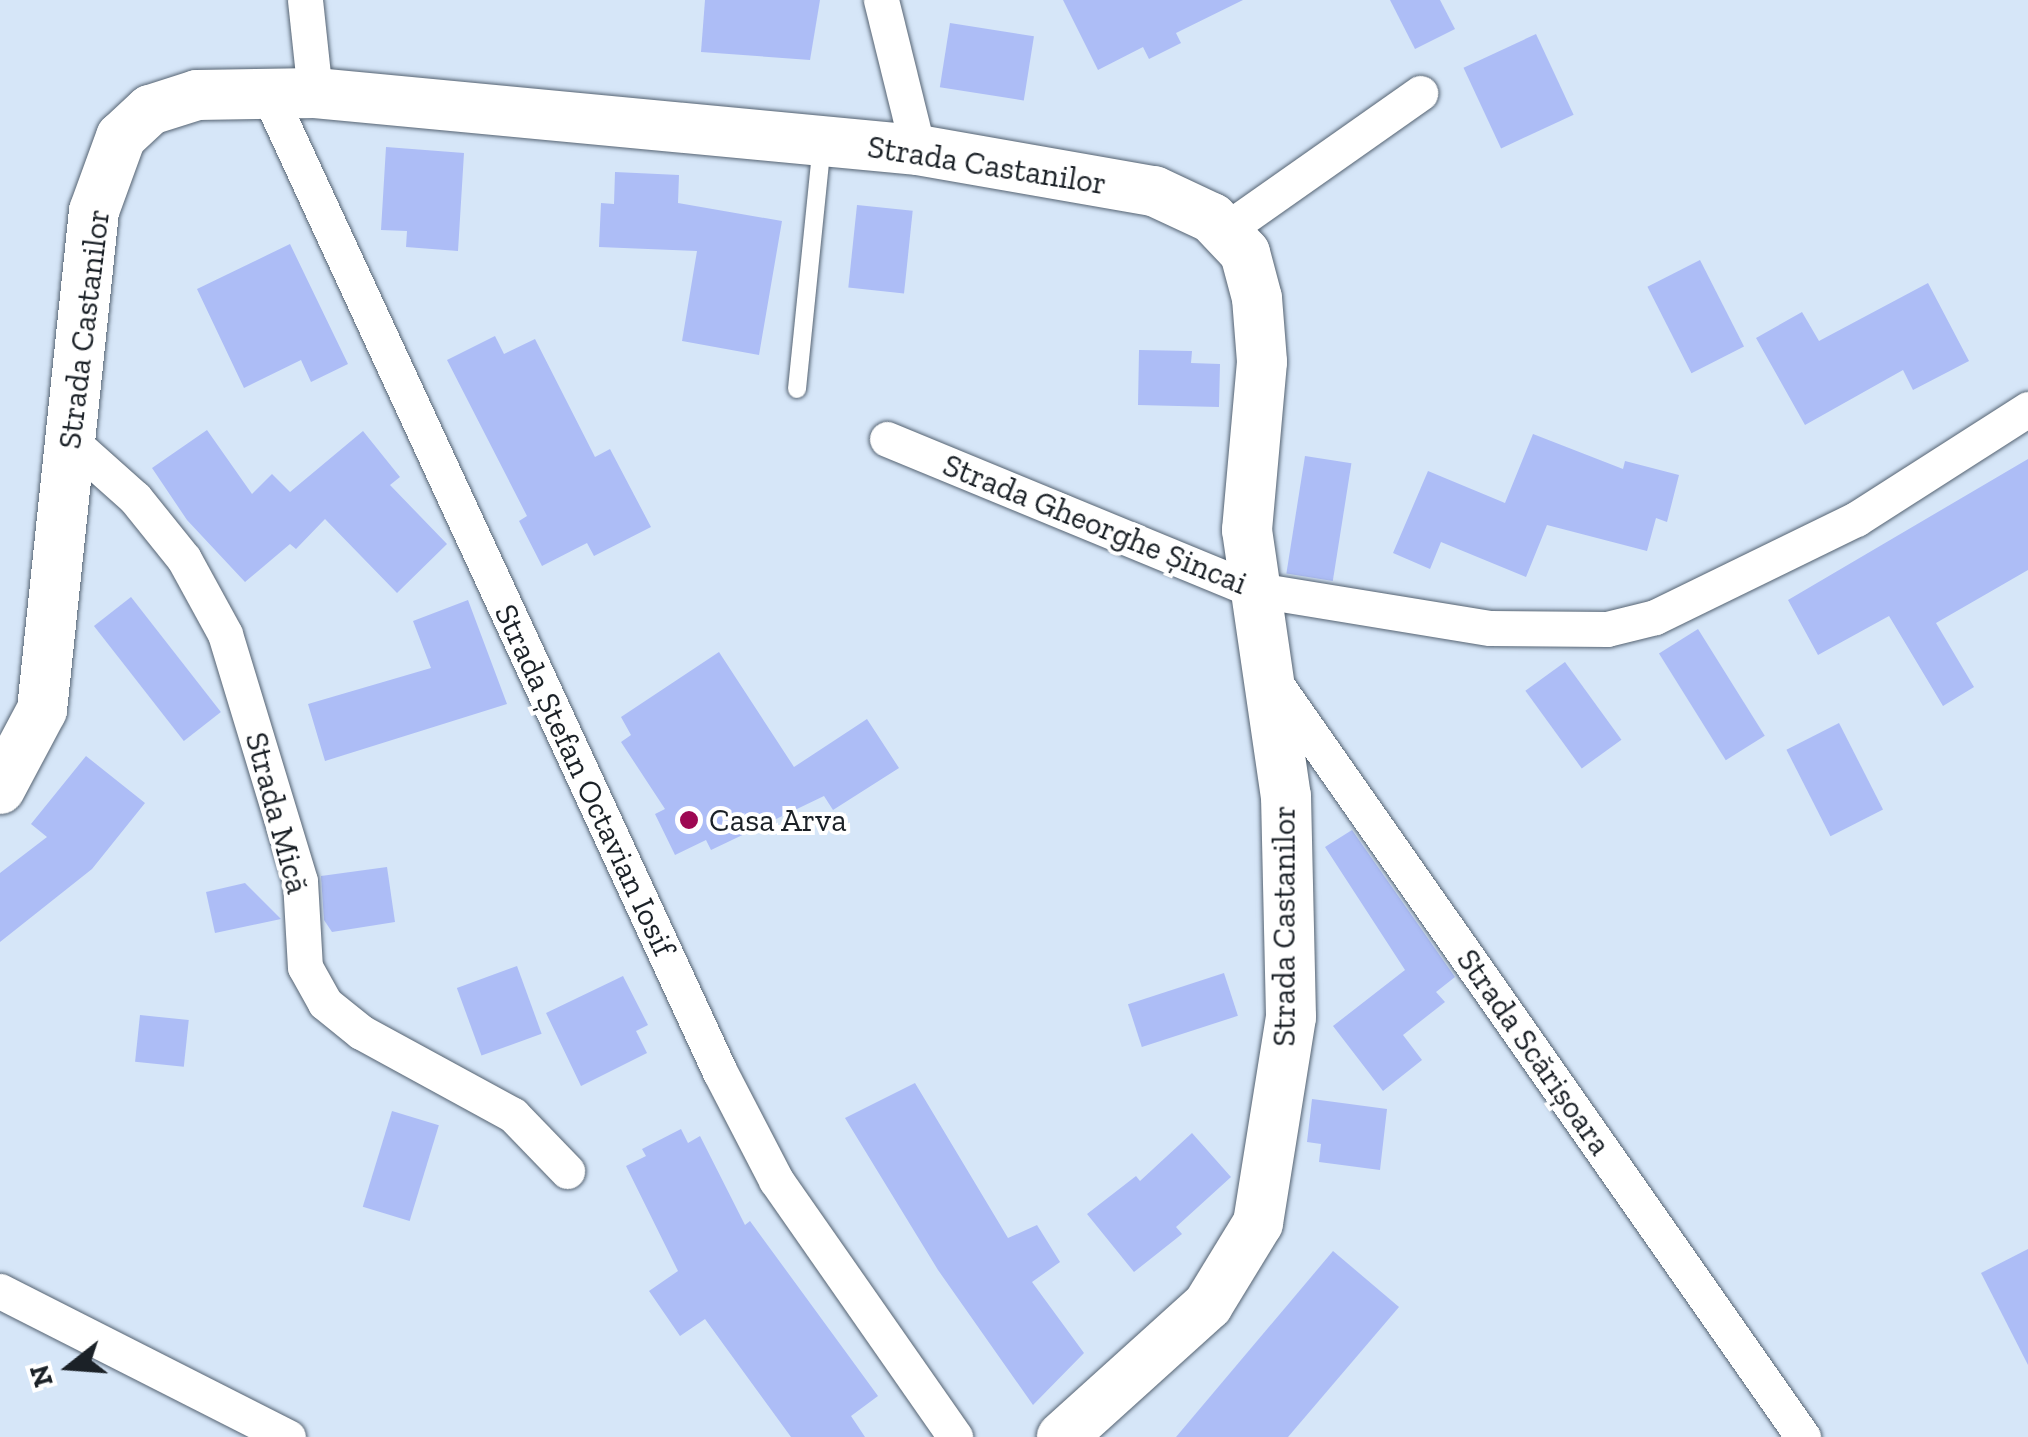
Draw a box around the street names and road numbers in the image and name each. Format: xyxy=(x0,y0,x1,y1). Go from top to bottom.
street label: Strada Castanilor xyxy=(865,127,1109,203)
street label: Strada Castanilor xyxy=(50,207,118,451)
street label: Strada Gheorghe Șincai xyxy=(937,445,1253,603)
street label: Strada Ștefan Octavian Iosif xyxy=(487,598,683,962)
street label: Strada Mică xyxy=(237,728,317,898)
street label: Strada Castanilor xyxy=(1265,805,1303,1047)
street label: Strada Scărișoara xyxy=(1449,942,1619,1162)

